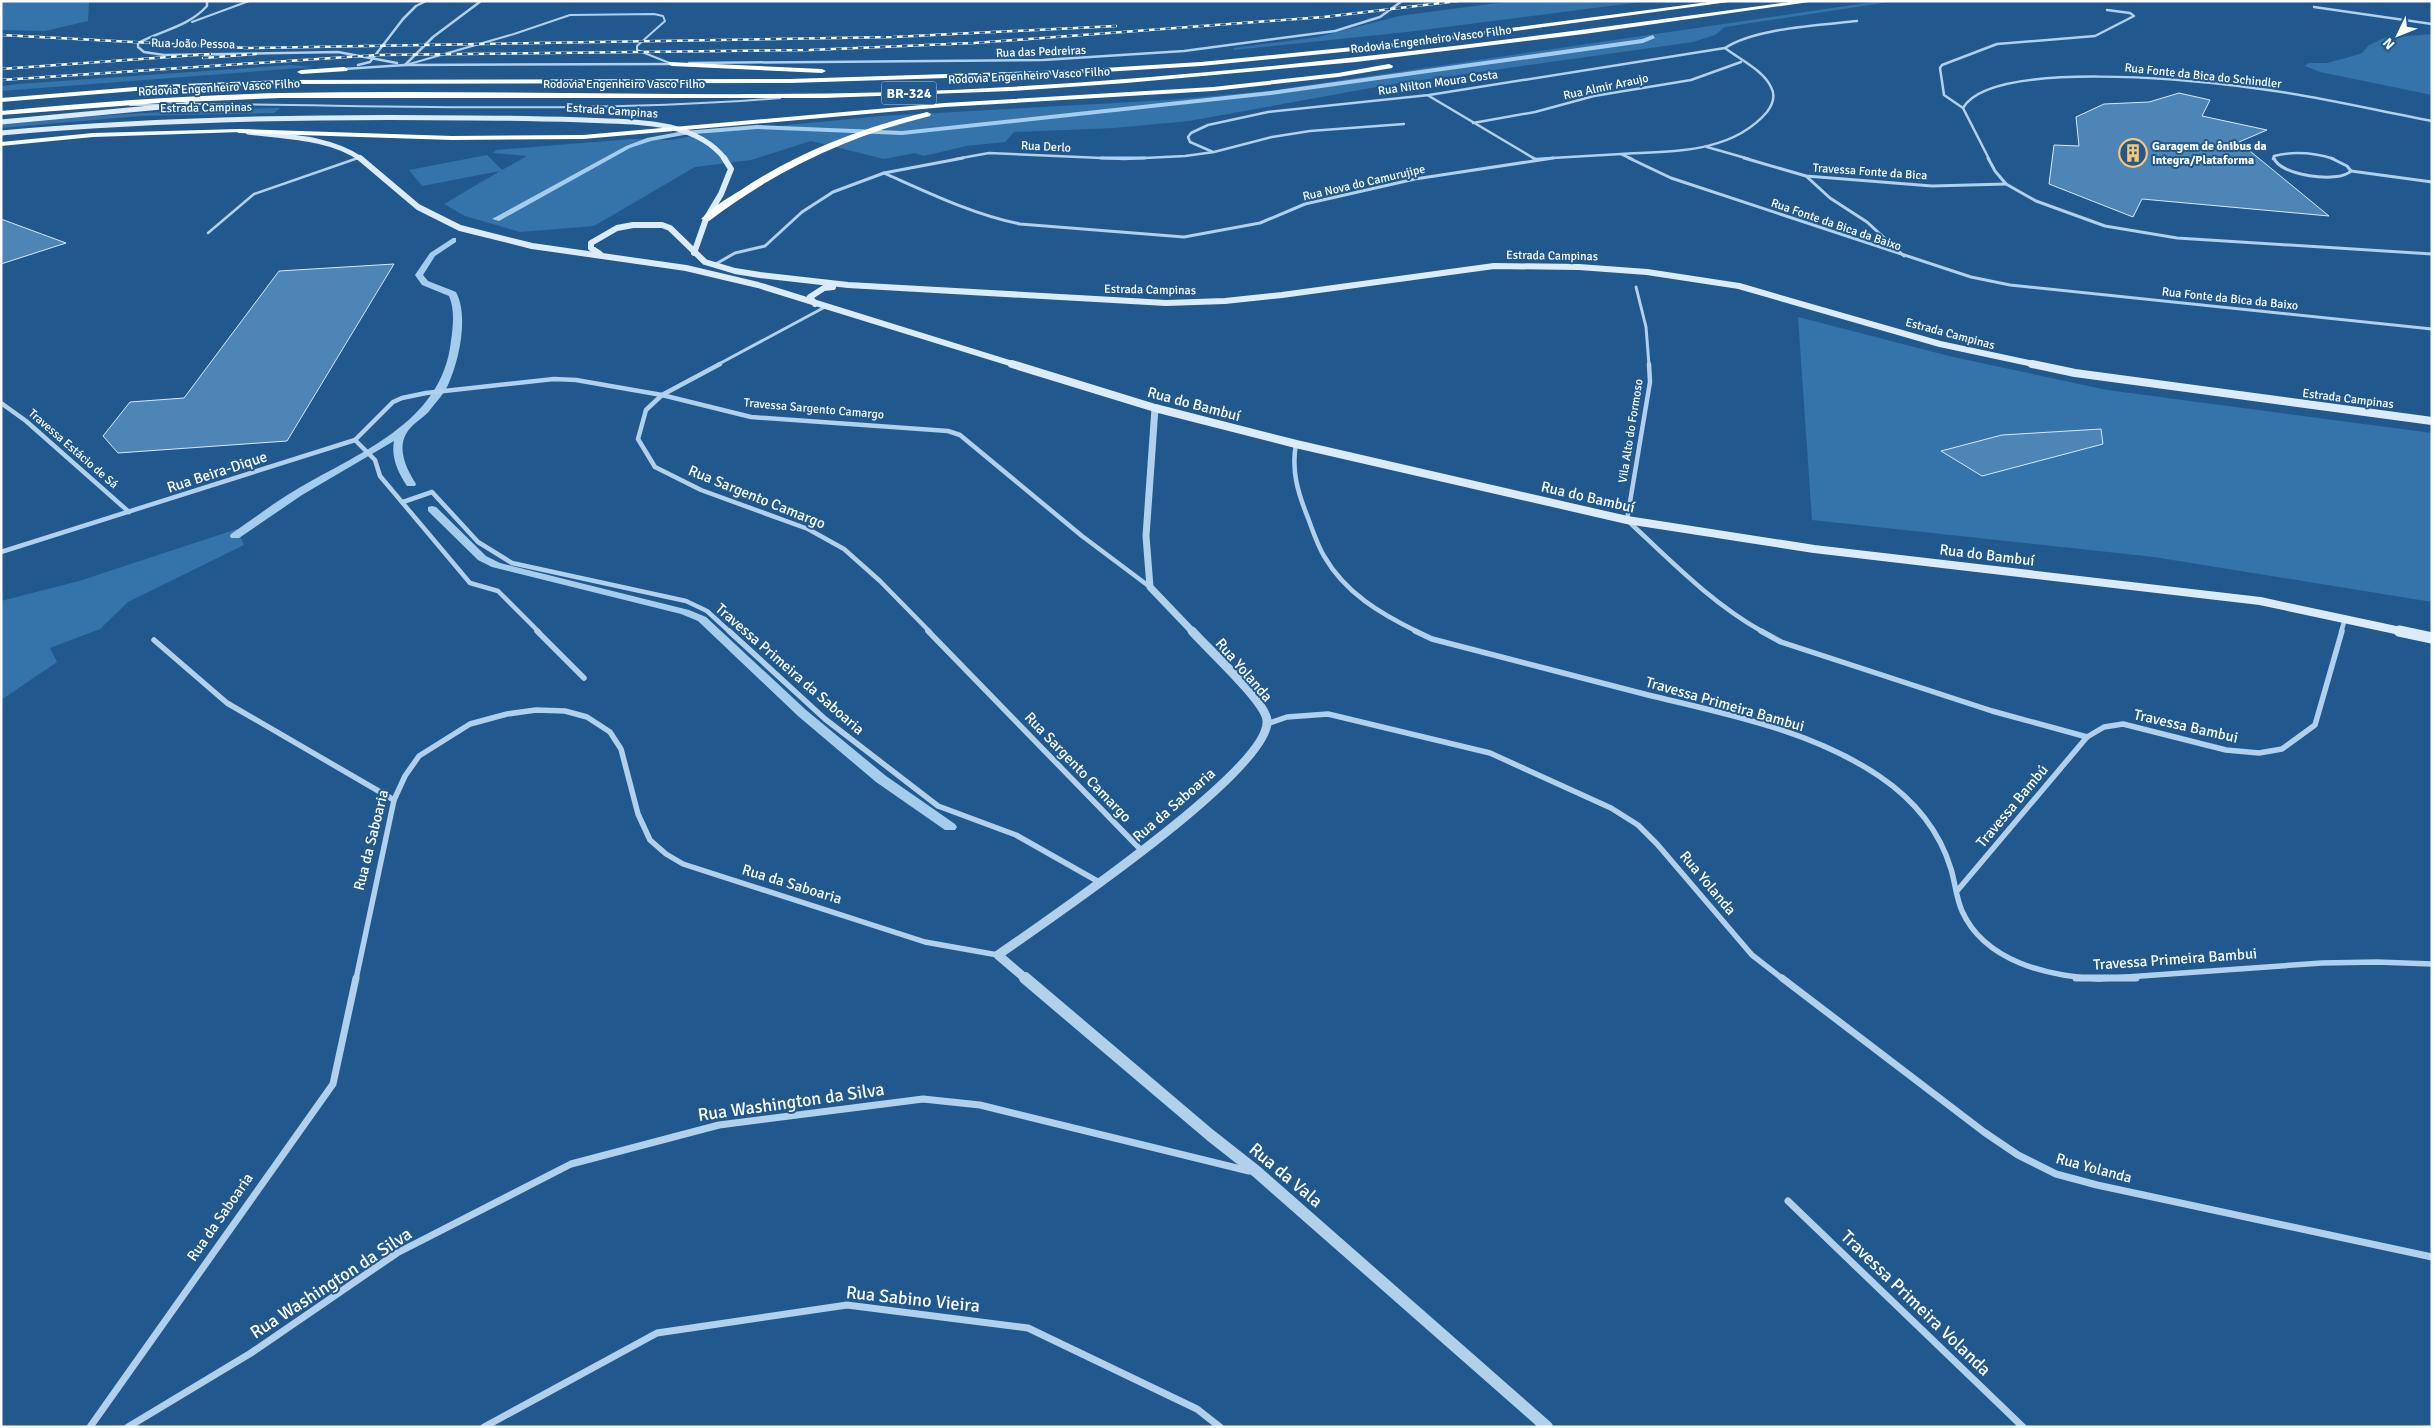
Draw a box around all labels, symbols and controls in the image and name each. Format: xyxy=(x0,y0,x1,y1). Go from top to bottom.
north arrow xyxy=(2373,10,2423,60)
street label: Rodovia Engenheiro Vasco Filho xyxy=(1350,23,1512,57)
text: N xyxy=(2379,34,2398,53)
street label: Rua João Pessoa xyxy=(151,36,235,52)
street label: Rua das Pedreiras xyxy=(996,43,1086,61)
street label: Rua Fonte da Bica do Schindler xyxy=(2124,60,2283,92)
street label: Rodovia Engenheiro Vasco Filho xyxy=(948,64,1110,88)
street label: Rua Nilton Moura Costa xyxy=(1377,67,1499,99)
street label: Rua Almir Araujo xyxy=(1562,71,1650,103)
street label: Rodovia Engenheiro Vasco Filho xyxy=(138,76,300,100)
street label: Rodovia Engenheiro Vasco Filho xyxy=(543,77,705,92)
road number: BR-324 xyxy=(882,82,936,105)
street label: Estrada Campinas xyxy=(160,100,252,116)
street label: Estrada Campinas xyxy=(566,100,658,122)
street label: Rua Derlo xyxy=(1021,138,1071,156)
building icon: Garagem de ônibus da Integra/Plataforma xyxy=(2118,138,2148,168)
place label: Garagem de ônibus da Integra/Plataforma xyxy=(2152,139,2267,168)
street label: Travessa Fonte da Bica xyxy=(1812,161,1928,183)
street label: Rua Nova do Camurujipe xyxy=(1301,162,1427,204)
street label: Rua Fonte da Bica da Baixo xyxy=(1769,196,1903,254)
street label: Estrada Campinas xyxy=(1506,248,1598,264)
street label: Estrada Campinas xyxy=(1104,282,1196,298)
street label: Rua Fonte da Bica da Baixo xyxy=(2161,284,2299,314)
street label: Estrada Campinas xyxy=(1904,315,1996,353)
street label: Vila Alto do Formoso xyxy=(1615,378,1647,484)
street label: Rua do Bambuí xyxy=(1145,383,1243,425)
street label: Estrada Campinas xyxy=(2301,386,2395,412)
street label: Travessa Sargento Camargo xyxy=(743,395,885,423)
street label: Travessa Estácio de Sá xyxy=(25,406,121,492)
street label: Rua Beira-Dique xyxy=(165,447,269,497)
street label: Rua Sargento Camargo xyxy=(686,461,828,533)
street label: Rua do Bambuí xyxy=(1539,477,1637,517)
street label: Rua do Bambuí xyxy=(1938,540,2036,570)
street label: Travessa Primeira da Saboaria xyxy=(712,600,868,738)
street label: Rua Yolanda xyxy=(1212,635,1276,705)
street label: Travessa Primeira Bambui xyxy=(1644,673,1806,735)
street label: Travessa Bambui xyxy=(2132,705,2240,747)
street label: Rua Sargento Camargo xyxy=(1021,708,1135,826)
street label: Travessa Bambú xyxy=(1972,761,2052,851)
street label: Rua da Saboaria xyxy=(1129,764,1219,846)
street label: Rua da Saboaria xyxy=(350,788,392,892)
street label: Rua Yolanda xyxy=(1676,847,1740,919)
street label: Rua da Saboaria xyxy=(740,860,844,908)
street label: Travessa Primeira Bambui xyxy=(2092,944,2258,974)
street label: Rua Washington da Silva xyxy=(696,1078,886,1126)
street label: Rua da Vala xyxy=(1245,1138,1327,1212)
street label: Rua Yolanda xyxy=(2054,1149,2134,1187)
street label: Rua da Saboaria xyxy=(183,1170,257,1264)
street label: Rua Washington da Silva xyxy=(246,1223,416,1343)
street label: Travessa Primeira Volanda xyxy=(1836,1225,1996,1381)
street label: Rua Sabino Vieira xyxy=(845,1281,981,1317)

